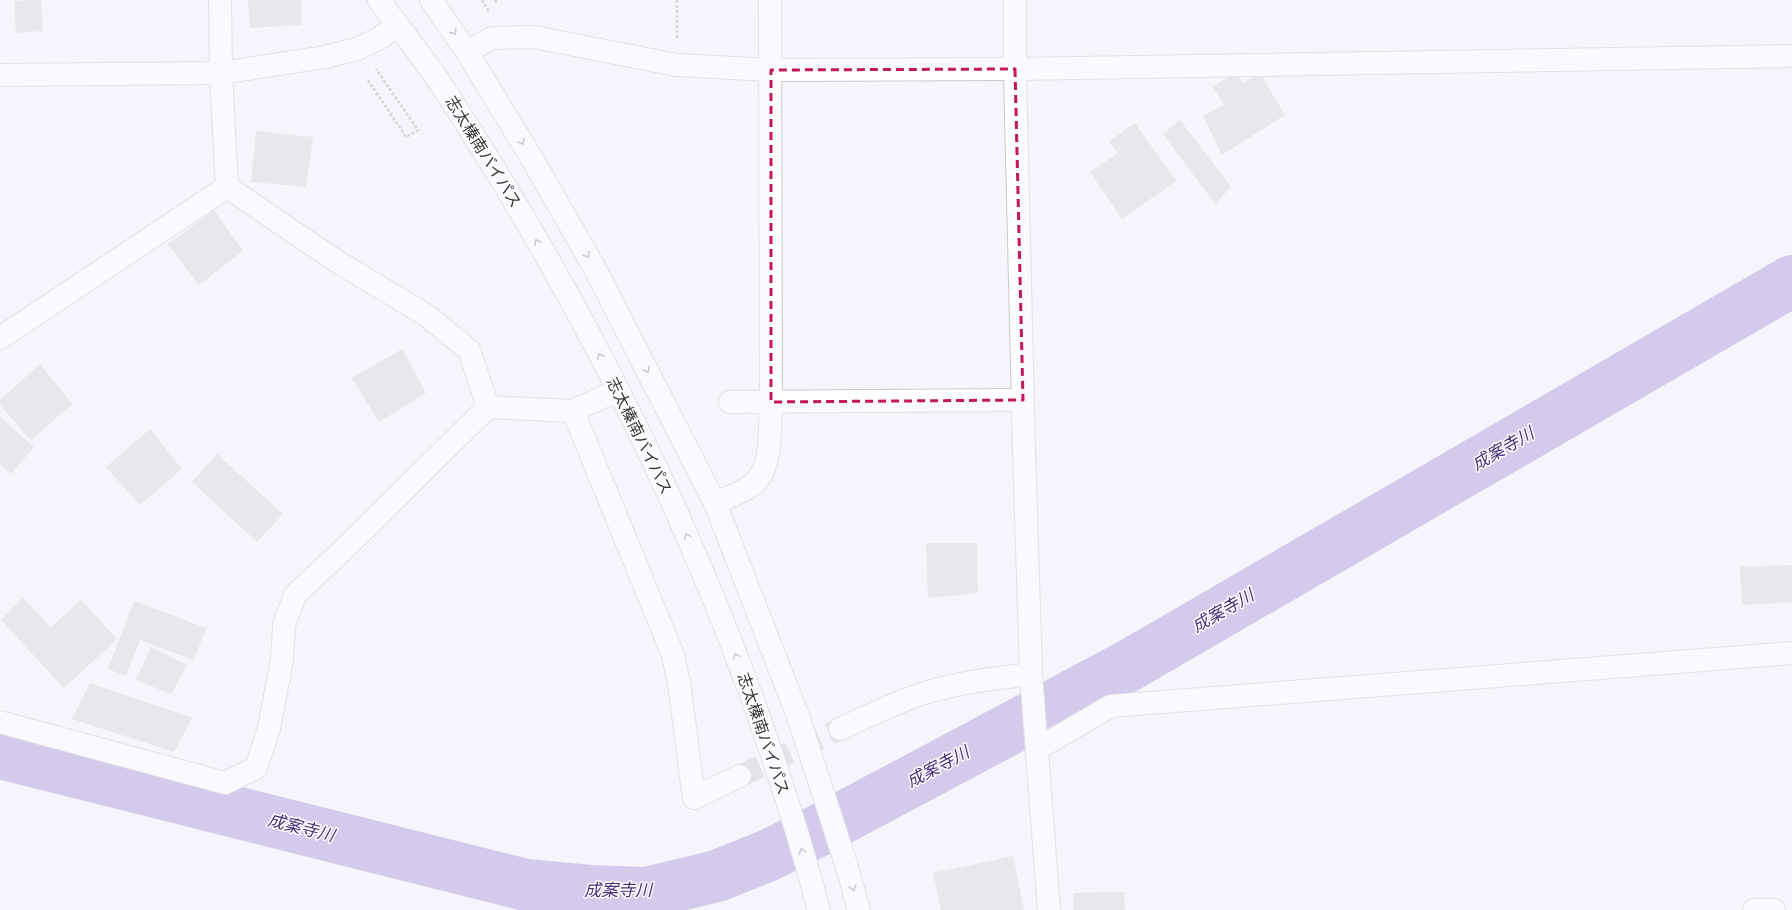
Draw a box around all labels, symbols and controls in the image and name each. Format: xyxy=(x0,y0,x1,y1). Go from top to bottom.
one-way arrow xyxy=(449,28,457,35)
street label: 志太榛南バイパス xyxy=(442,93,524,210)
one-way arrow xyxy=(518,138,525,145)
one-way arrow xyxy=(535,239,542,246)
one-way arrow xyxy=(583,251,590,258)
one-way arrow xyxy=(597,353,604,360)
one-way arrow xyxy=(643,366,650,373)
street label: 志太榛南バイパス xyxy=(604,375,675,497)
water label: 成案寺川 xyxy=(1469,423,1538,473)
one-way arrow xyxy=(684,532,692,540)
water label: 成案寺川 xyxy=(1189,585,1258,635)
one-way arrow xyxy=(733,653,741,661)
street label: 志太榛南バイパス xyxy=(735,671,792,797)
water label: 成案寺川 xyxy=(904,742,974,790)
water label: 成案寺川 xyxy=(266,811,338,845)
one-way arrow xyxy=(798,848,807,855)
water label: 成案寺川 xyxy=(584,881,654,899)
one-way arrow xyxy=(848,885,857,892)

